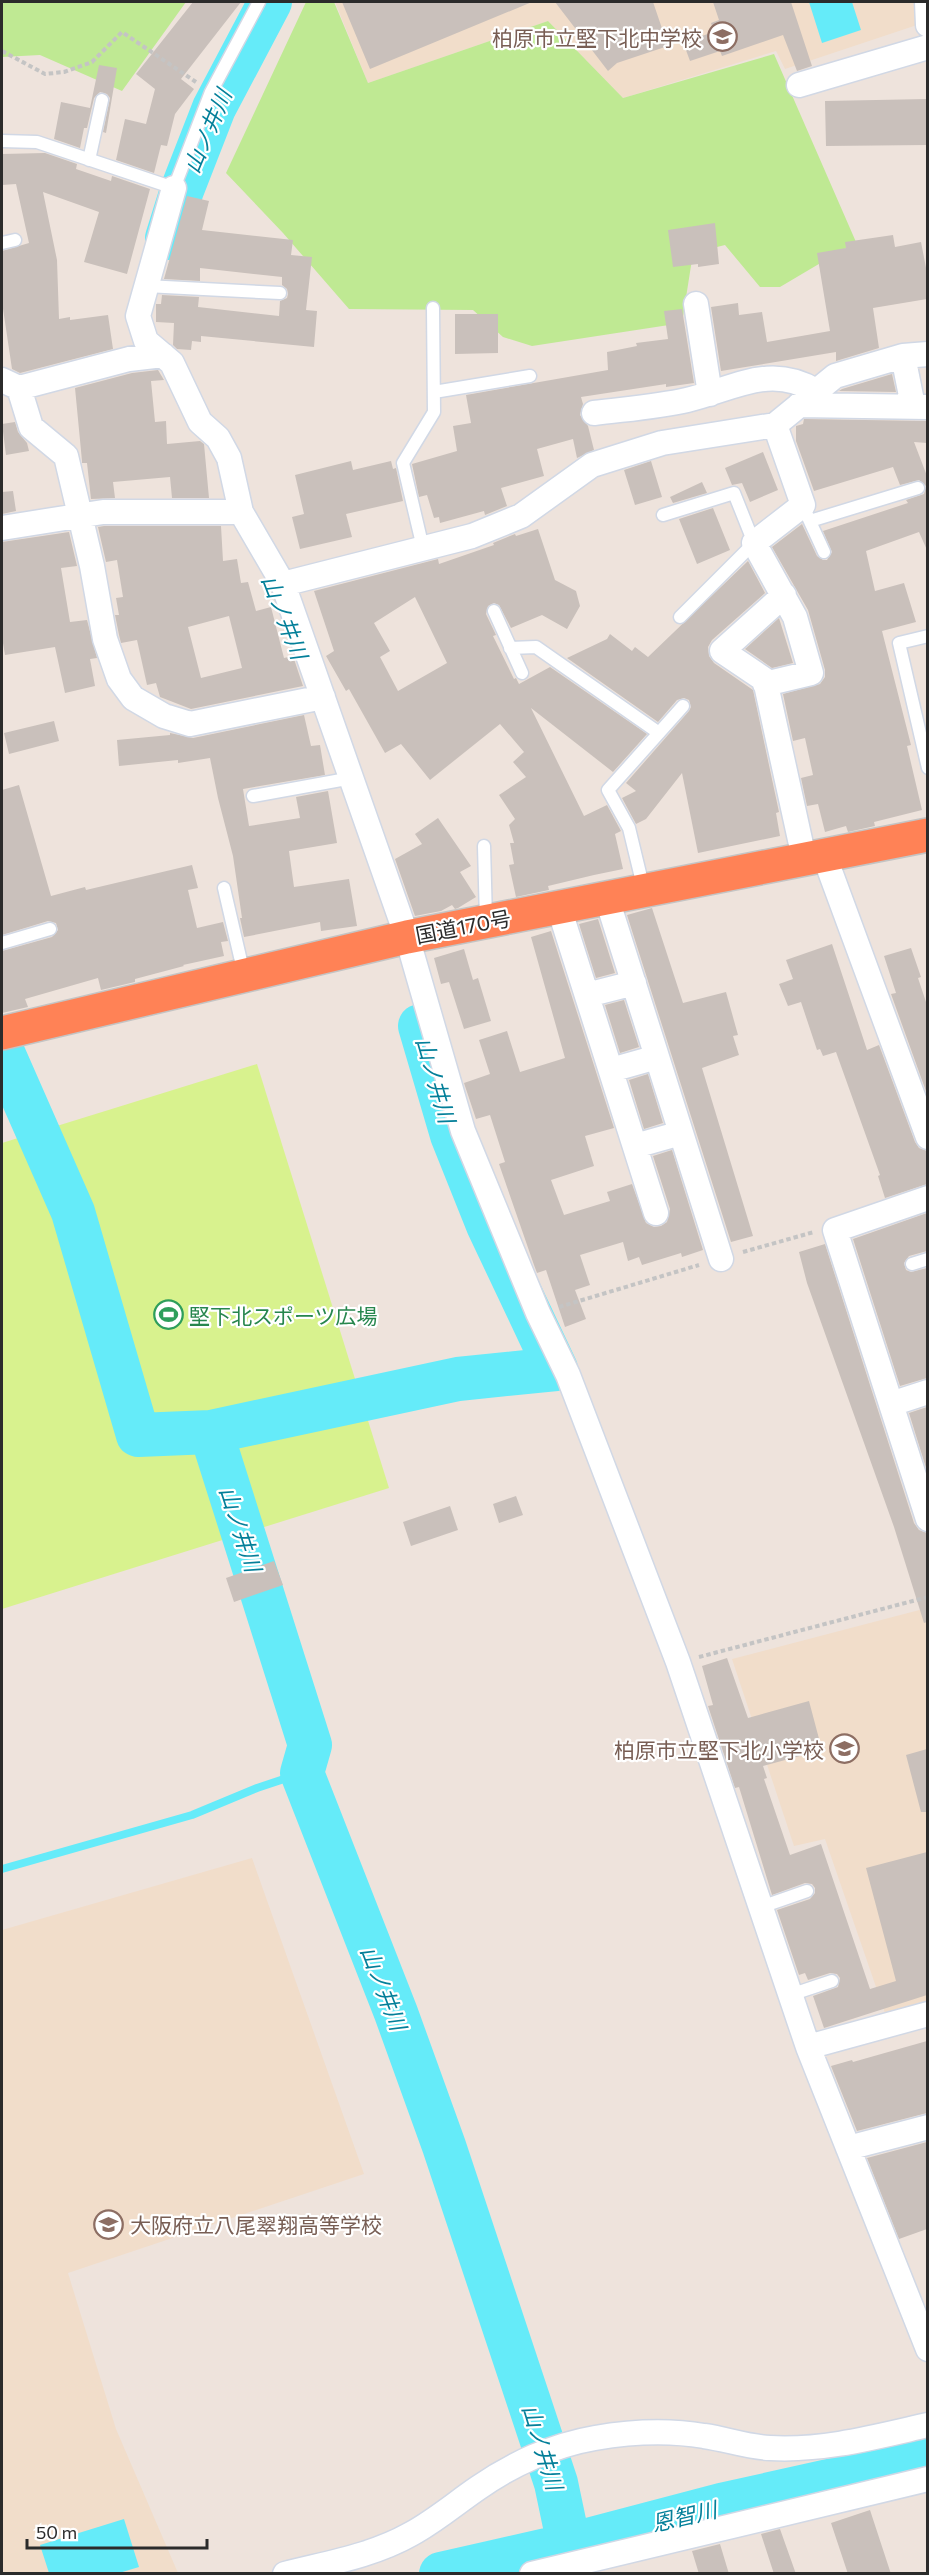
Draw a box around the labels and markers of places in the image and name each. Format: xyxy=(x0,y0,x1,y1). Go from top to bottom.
school or university icon: 柏原市立堅下北中学校 xyxy=(707,21,739,53)
place label: 柏原市立堅下北中学校 xyxy=(492,25,702,50)
sports icon: 堅下北スポーツ広場 xyxy=(152,1299,184,1331)
place label: 堅下北スポーツ広場 xyxy=(189,1303,378,1328)
school or university icon: 柏原市立堅下北小学校 xyxy=(829,1733,861,1765)
place label: 柏原市立堅下北小学校 xyxy=(614,1737,824,1762)
school or university icon: 大阪府立八尾翠翔高等学校 xyxy=(93,2208,125,2240)
place label: 大阪府立八尾翠翔高等学校 xyxy=(130,2212,382,2237)

